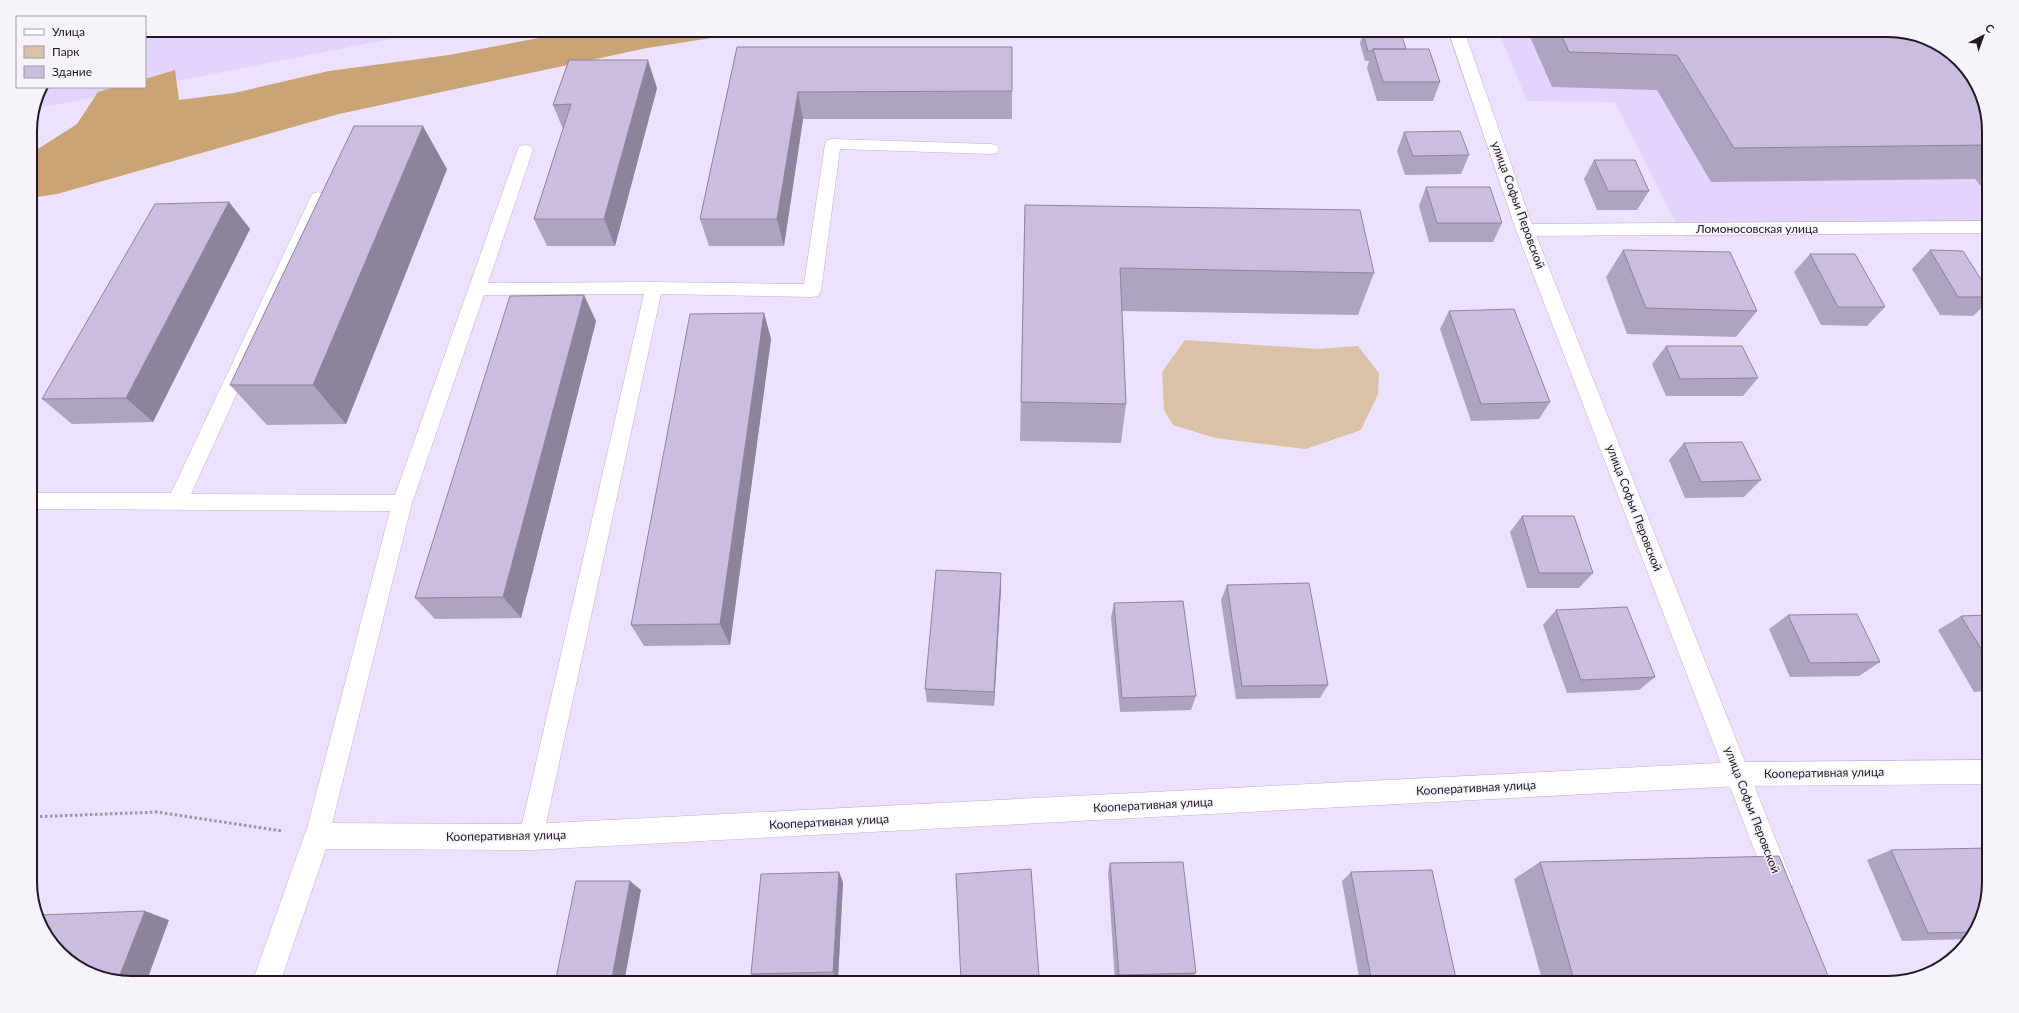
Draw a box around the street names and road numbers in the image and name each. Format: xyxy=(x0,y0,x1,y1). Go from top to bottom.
street label: улица Софьи Перовской xyxy=(1488,139,1549,271)
street label: Ломоносовская улица xyxy=(1695,221,1818,236)
street label: улица Софьи Перовской xyxy=(1603,442,1666,573)
street label: улица Софьи Перовской xyxy=(1721,744,1784,875)
street label: Кооперативная улица xyxy=(1764,764,1884,781)
street label: Кооперативная улица xyxy=(1416,777,1536,798)
street label: Кооперативная улица xyxy=(1093,794,1213,815)
street label: Кооперативная улица xyxy=(769,811,889,832)
street label: Кооперативная улица xyxy=(446,827,566,844)

